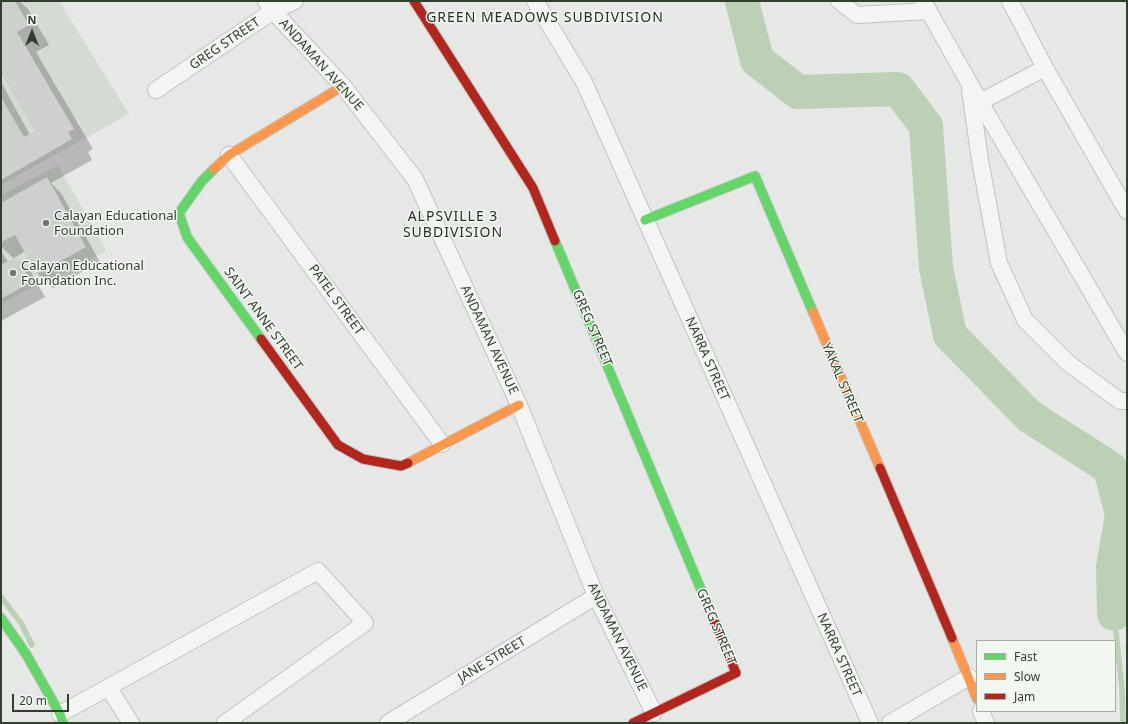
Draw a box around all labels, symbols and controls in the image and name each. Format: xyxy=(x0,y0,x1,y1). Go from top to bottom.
district label: GREEN MEADOWS SUBDIVISION xyxy=(426,10,664,26)
north arrow xyxy=(12,12,52,52)
text: N xyxy=(28,12,36,27)
street label: GREG STREET xyxy=(187,15,263,73)
street label: ANDAMAN AVENUE xyxy=(276,16,366,114)
place label: Calayan Educational Foundation xyxy=(54,208,177,239)
district label: ALPSVILLE 3 SUBDIVISION xyxy=(403,209,503,242)
marker: Calayan Educational Foundation xyxy=(41,218,51,228)
place label: Calayan Educational Foundation Inc. xyxy=(21,258,144,289)
street label: PATEL STREET xyxy=(305,262,367,338)
street label: SAINT ANNE STREET xyxy=(220,265,306,373)
marker: Calayan Educational Foundation Inc. xyxy=(8,268,18,278)
street label: ANDAMAN AVENUE xyxy=(457,283,521,397)
street label: GREG STREET xyxy=(569,287,615,369)
street label: NARRA STREET xyxy=(682,315,732,403)
street label: YAKAL STREET xyxy=(818,341,866,425)
street label: ANDAMAN AVENUE xyxy=(584,580,650,694)
street label: GREG STREET xyxy=(693,586,739,668)
street label: NARRA STREET xyxy=(814,611,864,699)
street label: JANE STREET xyxy=(455,634,529,686)
legend xyxy=(976,640,1116,712)
text: Fast xyxy=(1014,648,1037,665)
text: Slow xyxy=(1014,668,1040,685)
scale bar xyxy=(14,686,71,712)
text: Jam xyxy=(1014,688,1035,705)
text: 20 m xyxy=(19,692,47,709)

